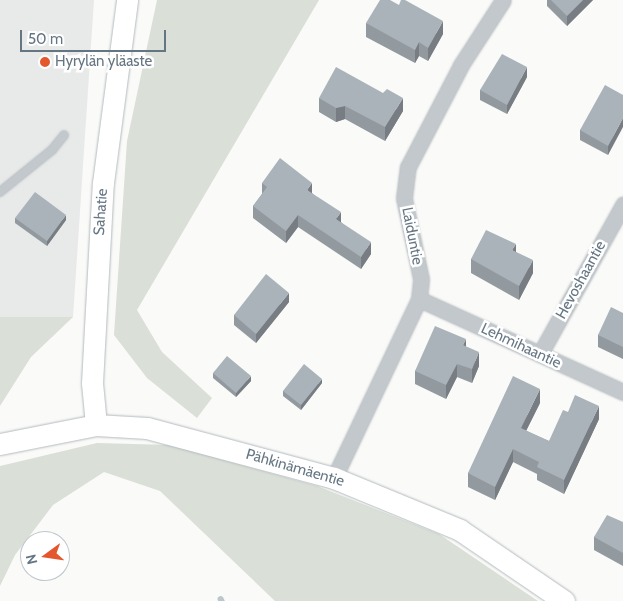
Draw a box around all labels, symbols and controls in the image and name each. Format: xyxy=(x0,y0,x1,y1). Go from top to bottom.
scale bar xyxy=(22,20,169,52)
text: 50 m xyxy=(28,30,63,48)
place label: Hyrylän yläaste xyxy=(55,53,152,71)
marker: Hyrylän yläaste xyxy=(39,56,51,68)
street label: Sahatie xyxy=(90,188,112,236)
street label: Laiduntie xyxy=(398,206,426,266)
street label: Hevoshaantie xyxy=(552,238,610,322)
street label: Lehmihaantie xyxy=(478,320,564,372)
street label: Pähkinämäentie xyxy=(244,445,346,491)
north arrow xyxy=(20,531,70,581)
text: N xyxy=(21,552,41,566)

